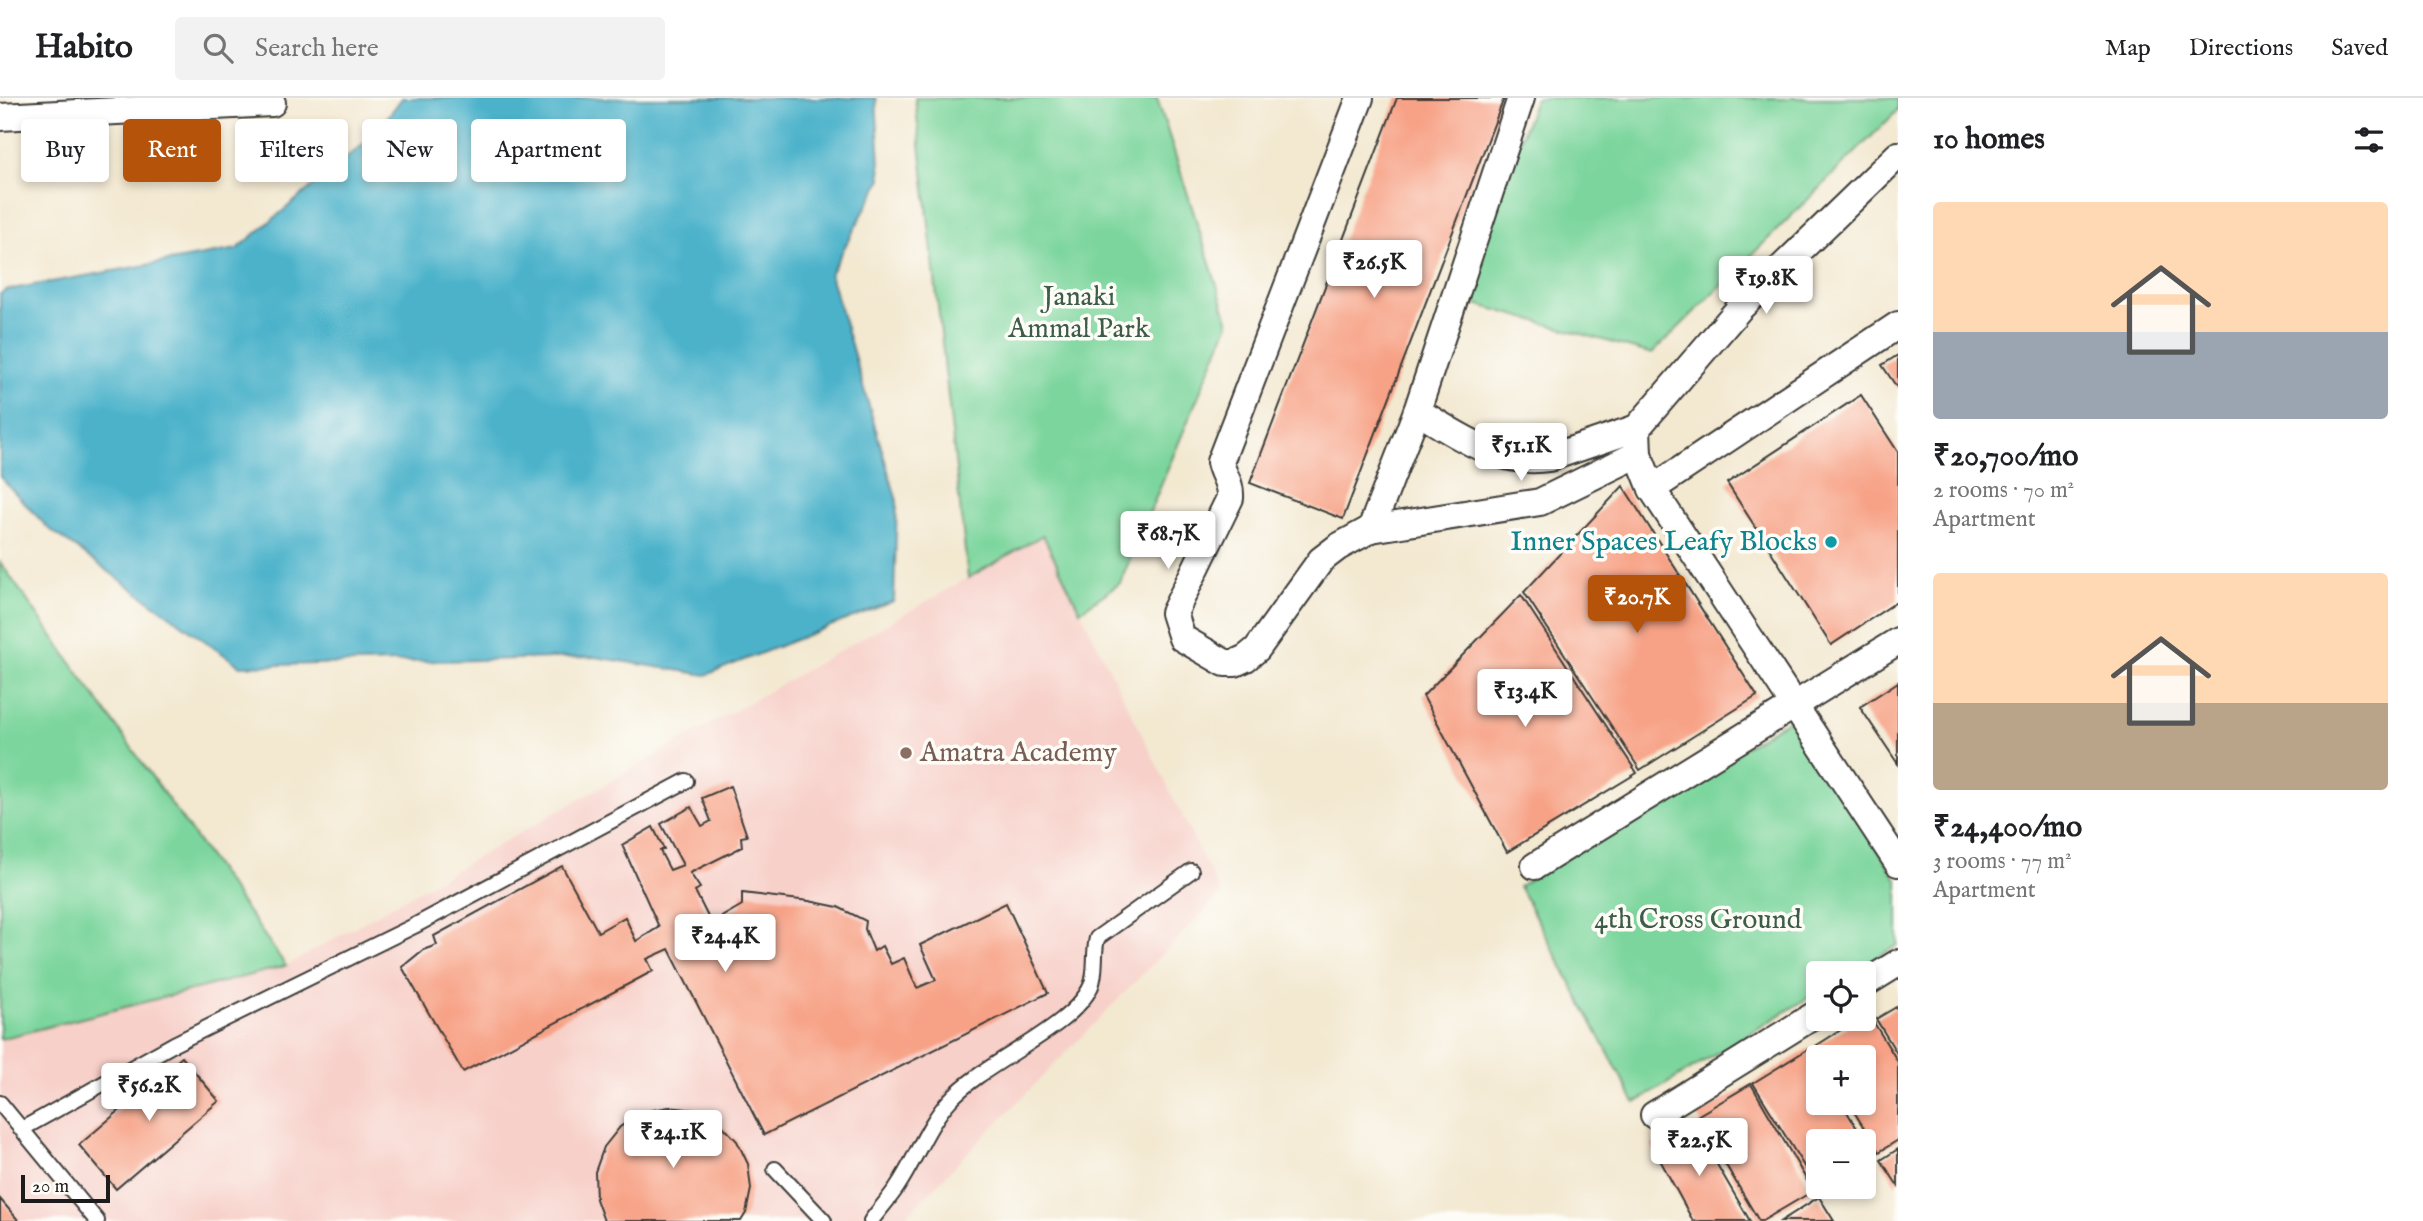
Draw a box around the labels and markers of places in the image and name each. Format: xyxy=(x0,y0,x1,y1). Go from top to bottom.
pin: ₹26.5K xyxy=(1317,240,1431,300)
pin: ₹19.8K xyxy=(1709,256,1823,316)
pin: ₹51.1K xyxy=(1464,424,1578,483)
pin: ₹68.7K xyxy=(1111,512,1225,571)
place label: Inner Spaces Leafy Blocks xyxy=(1510,525,1817,560)
marker: Inner Spaces Leafy Blocks xyxy=(1823,534,1839,550)
pin: ₹20.7K xyxy=(1580,575,1694,635)
pin: ₹13.4K xyxy=(1468,670,1582,729)
place label: Amatra Academy xyxy=(919,736,1117,771)
marker: Amatra Academy xyxy=(898,745,914,761)
pin: ₹24.4K xyxy=(668,914,782,974)
pin: ₹56.2K xyxy=(92,1063,206,1123)
pin: ₹24.1K xyxy=(616,1110,730,1170)
pin: ₹22.5K xyxy=(1642,1118,1756,1178)

